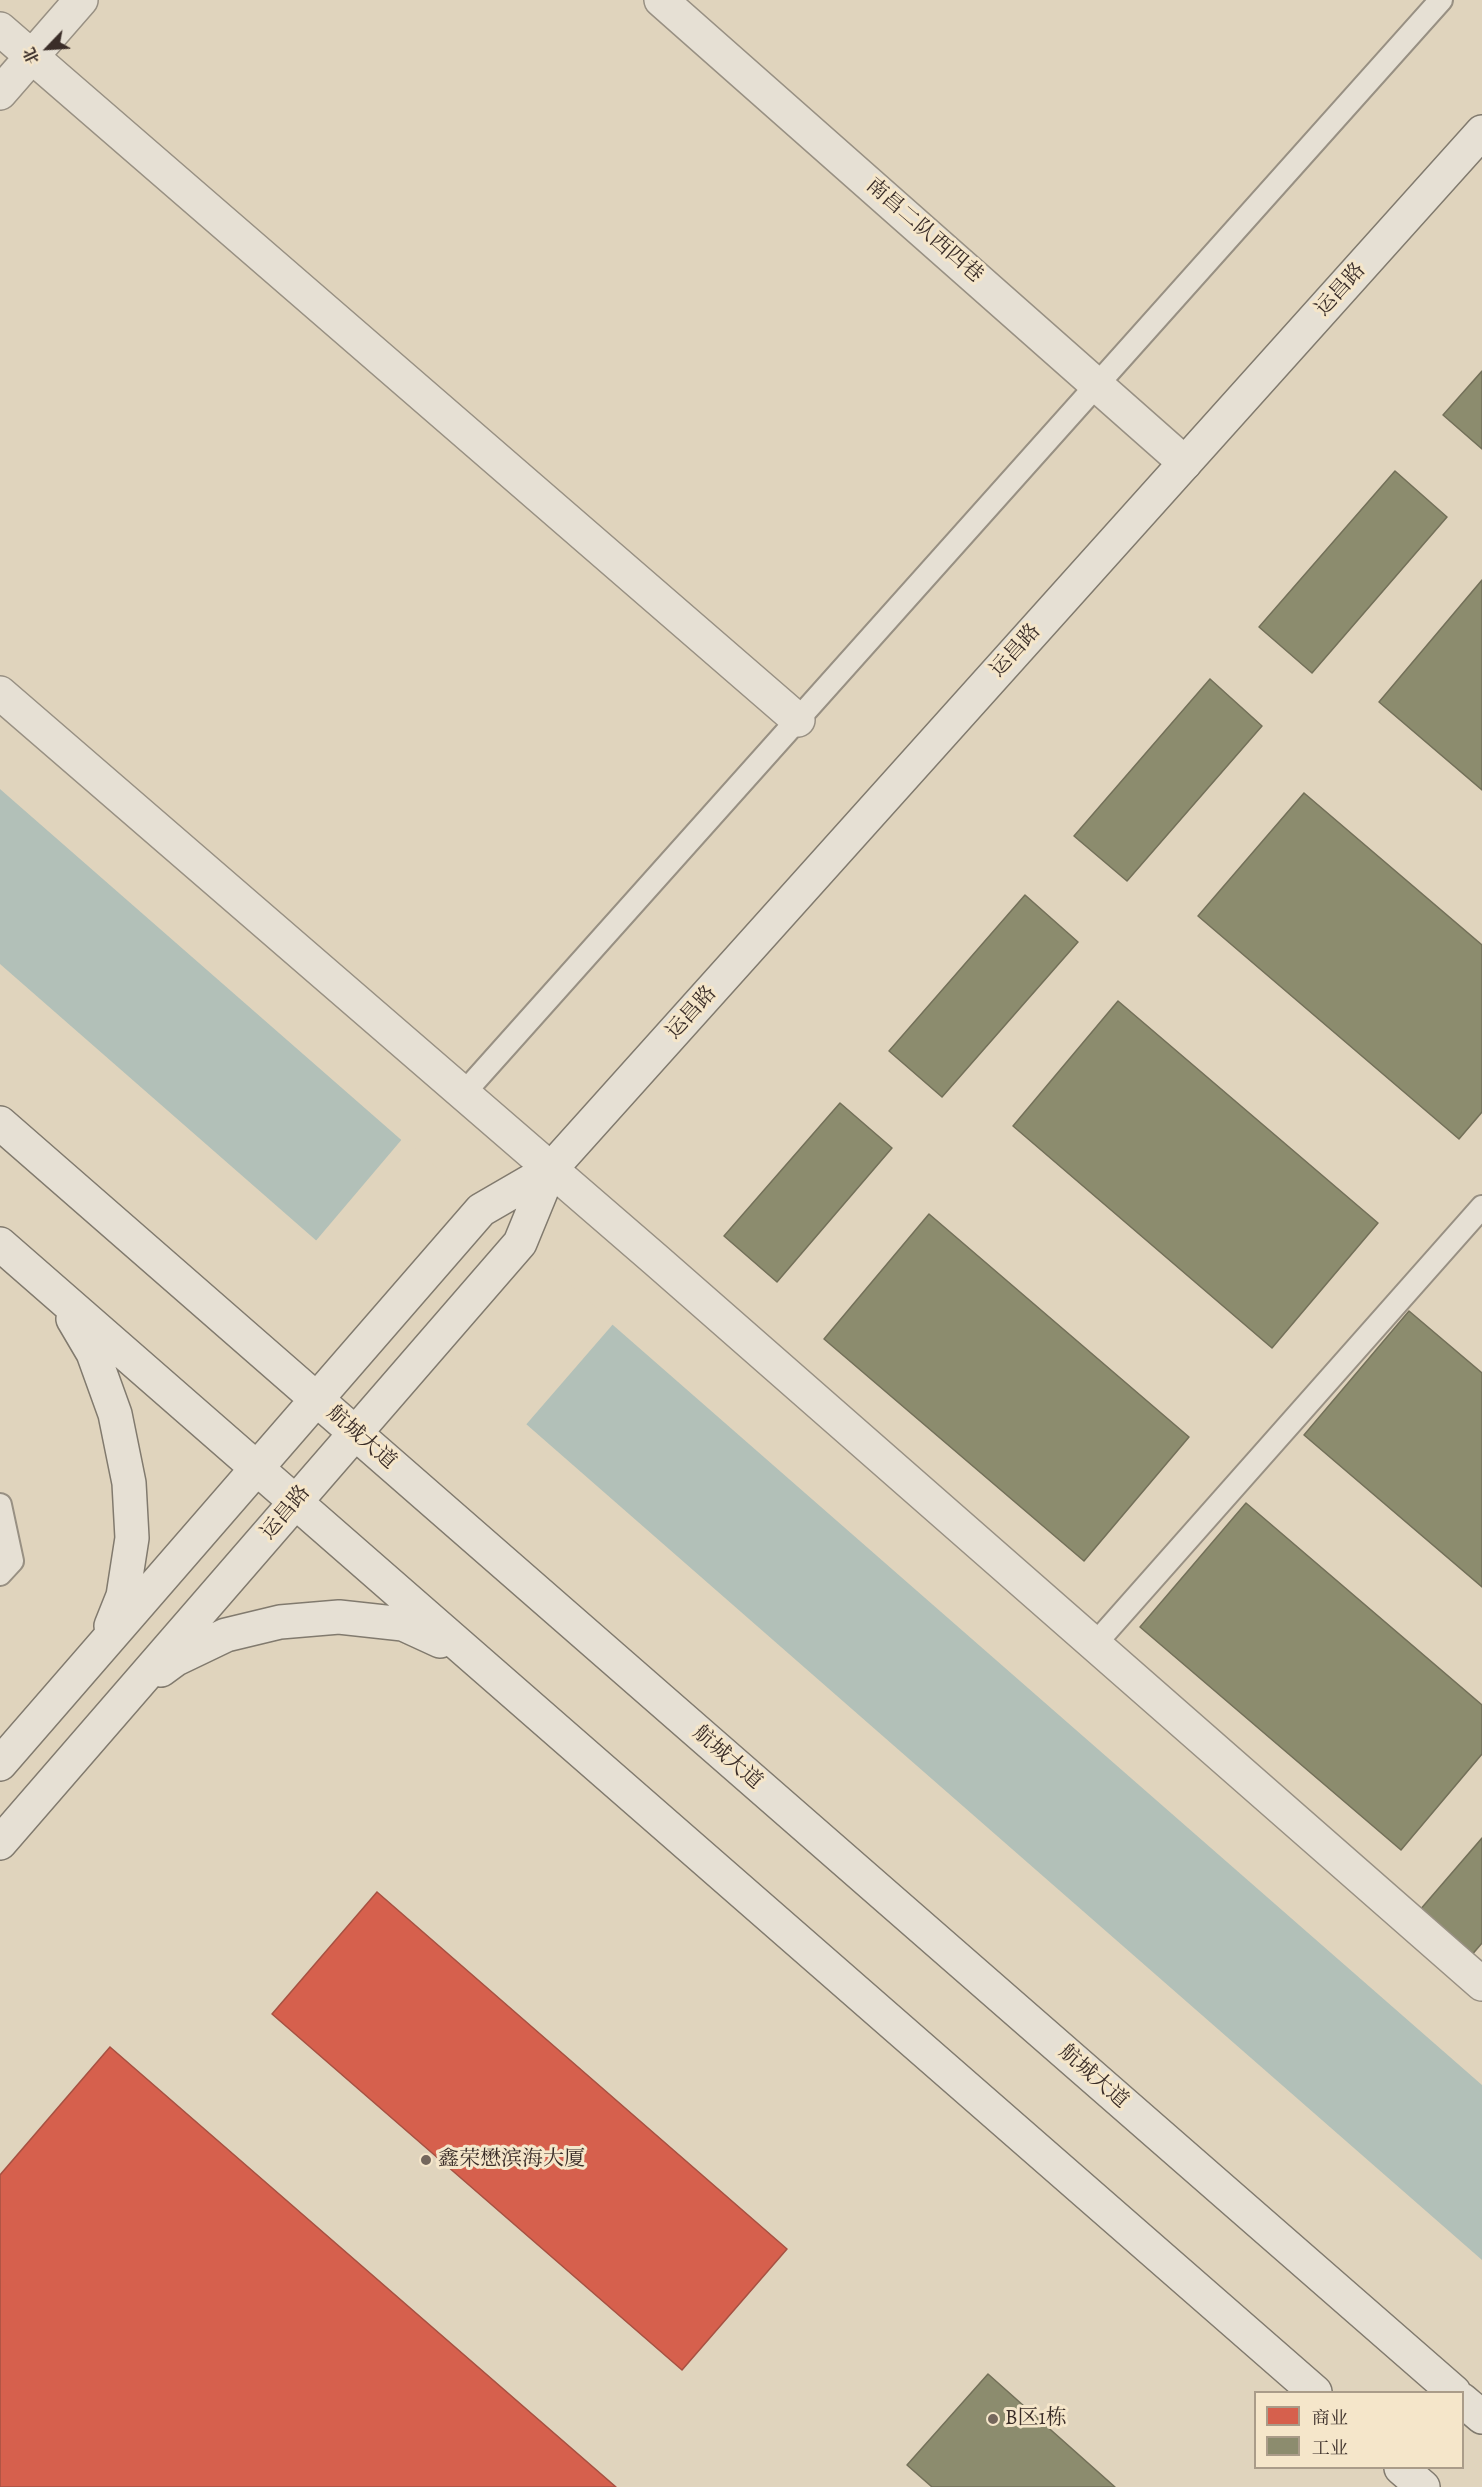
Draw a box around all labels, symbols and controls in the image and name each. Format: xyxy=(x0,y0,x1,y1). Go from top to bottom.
north arrow xyxy=(18,18,78,78)
text: 北 xyxy=(18,44,45,68)
street label: 南昌二队西四巷 xyxy=(860,173,988,289)
street label: 运昌路 xyxy=(1311,258,1371,322)
street label: 运昌路 xyxy=(986,619,1046,683)
street label: 运昌路 xyxy=(662,981,722,1045)
street label: 航城大道 xyxy=(321,1401,401,1475)
street label: 运昌路 xyxy=(256,1481,316,1545)
street label: 航城大道 xyxy=(687,1721,767,1795)
street label: 航城大道 xyxy=(1053,2040,1133,2114)
place label: 鑫荣懋滨海大厦 xyxy=(438,2147,585,2173)
marker: 鑫荣懋滨海大厦 xyxy=(419,2153,433,2167)
legend xyxy=(1254,2391,1464,2469)
place label: B区1栋 xyxy=(1005,2406,1067,2432)
text: 商业 xyxy=(1312,2406,1348,2430)
marker: B区1栋 xyxy=(986,2412,1000,2426)
text: 工业 xyxy=(1312,2436,1348,2460)

